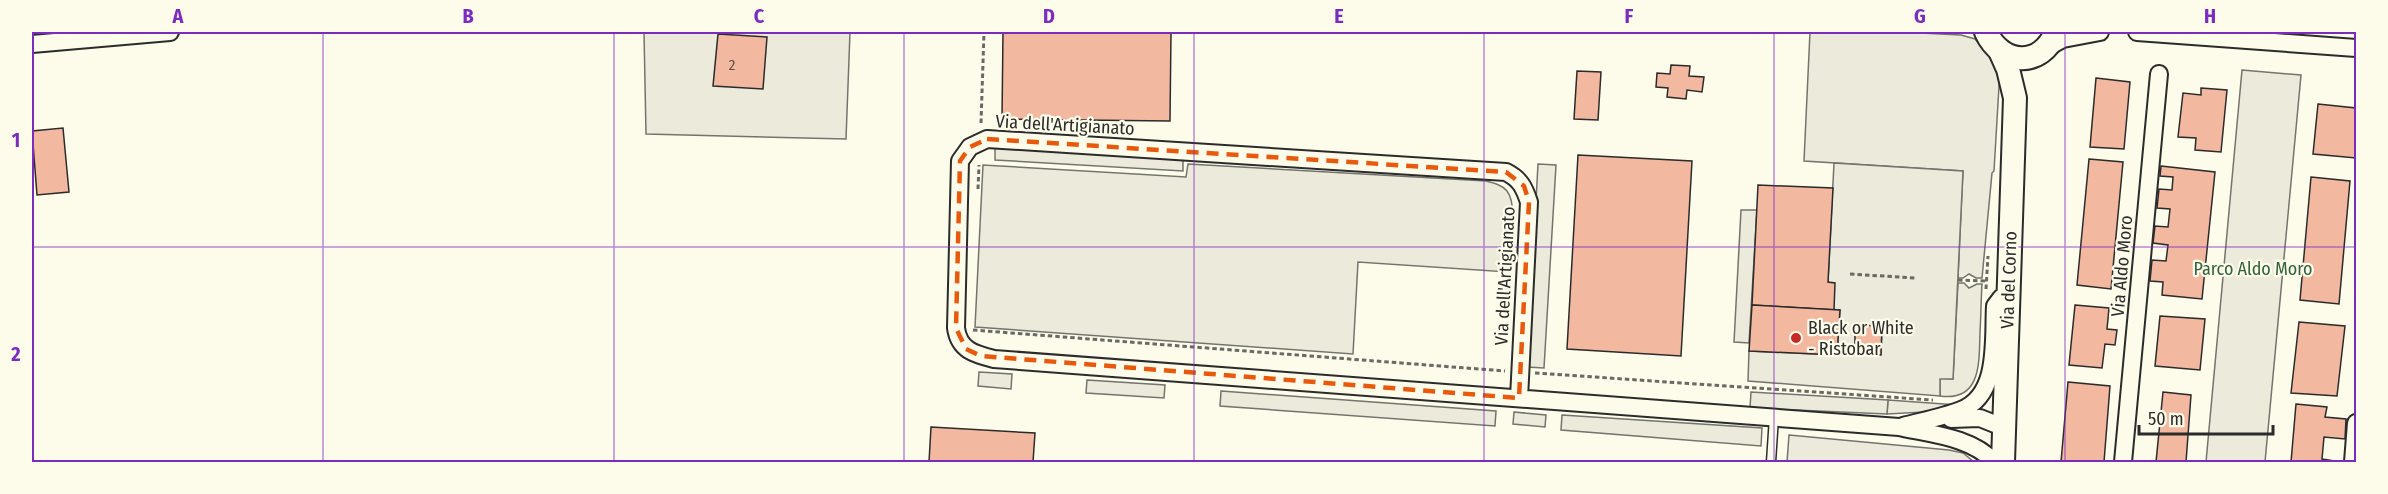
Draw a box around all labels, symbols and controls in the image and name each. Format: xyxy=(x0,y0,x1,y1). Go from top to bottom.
text: A xyxy=(172,4,185,28)
text: B xyxy=(462,4,474,28)
text: C xyxy=(754,4,765,28)
text: D xyxy=(1043,4,1055,28)
text: E xyxy=(1334,4,1344,28)
text: F xyxy=(1625,4,1634,28)
text: G xyxy=(1914,4,1926,28)
text: H xyxy=(2204,4,2216,28)
house number: 2 xyxy=(729,56,736,74)
street label: Via dell'Artigianato xyxy=(995,110,1135,140)
text: 1 xyxy=(12,128,20,152)
street label: Via dell'Artigianato xyxy=(1490,206,1520,346)
street label: Via Aldo Moro xyxy=(2107,214,2137,318)
street label: Via del Corno xyxy=(1996,231,2022,329)
park label: Parco Aldo Moro xyxy=(2193,258,2313,280)
place label: Black or White - Ristobar xyxy=(1808,317,1914,360)
marker: Black or White - Ristobar xyxy=(1789,331,1803,345)
text: 2 xyxy=(10,342,21,366)
scale bar xyxy=(2139,398,2272,436)
text: 50 m xyxy=(2148,408,2184,430)

